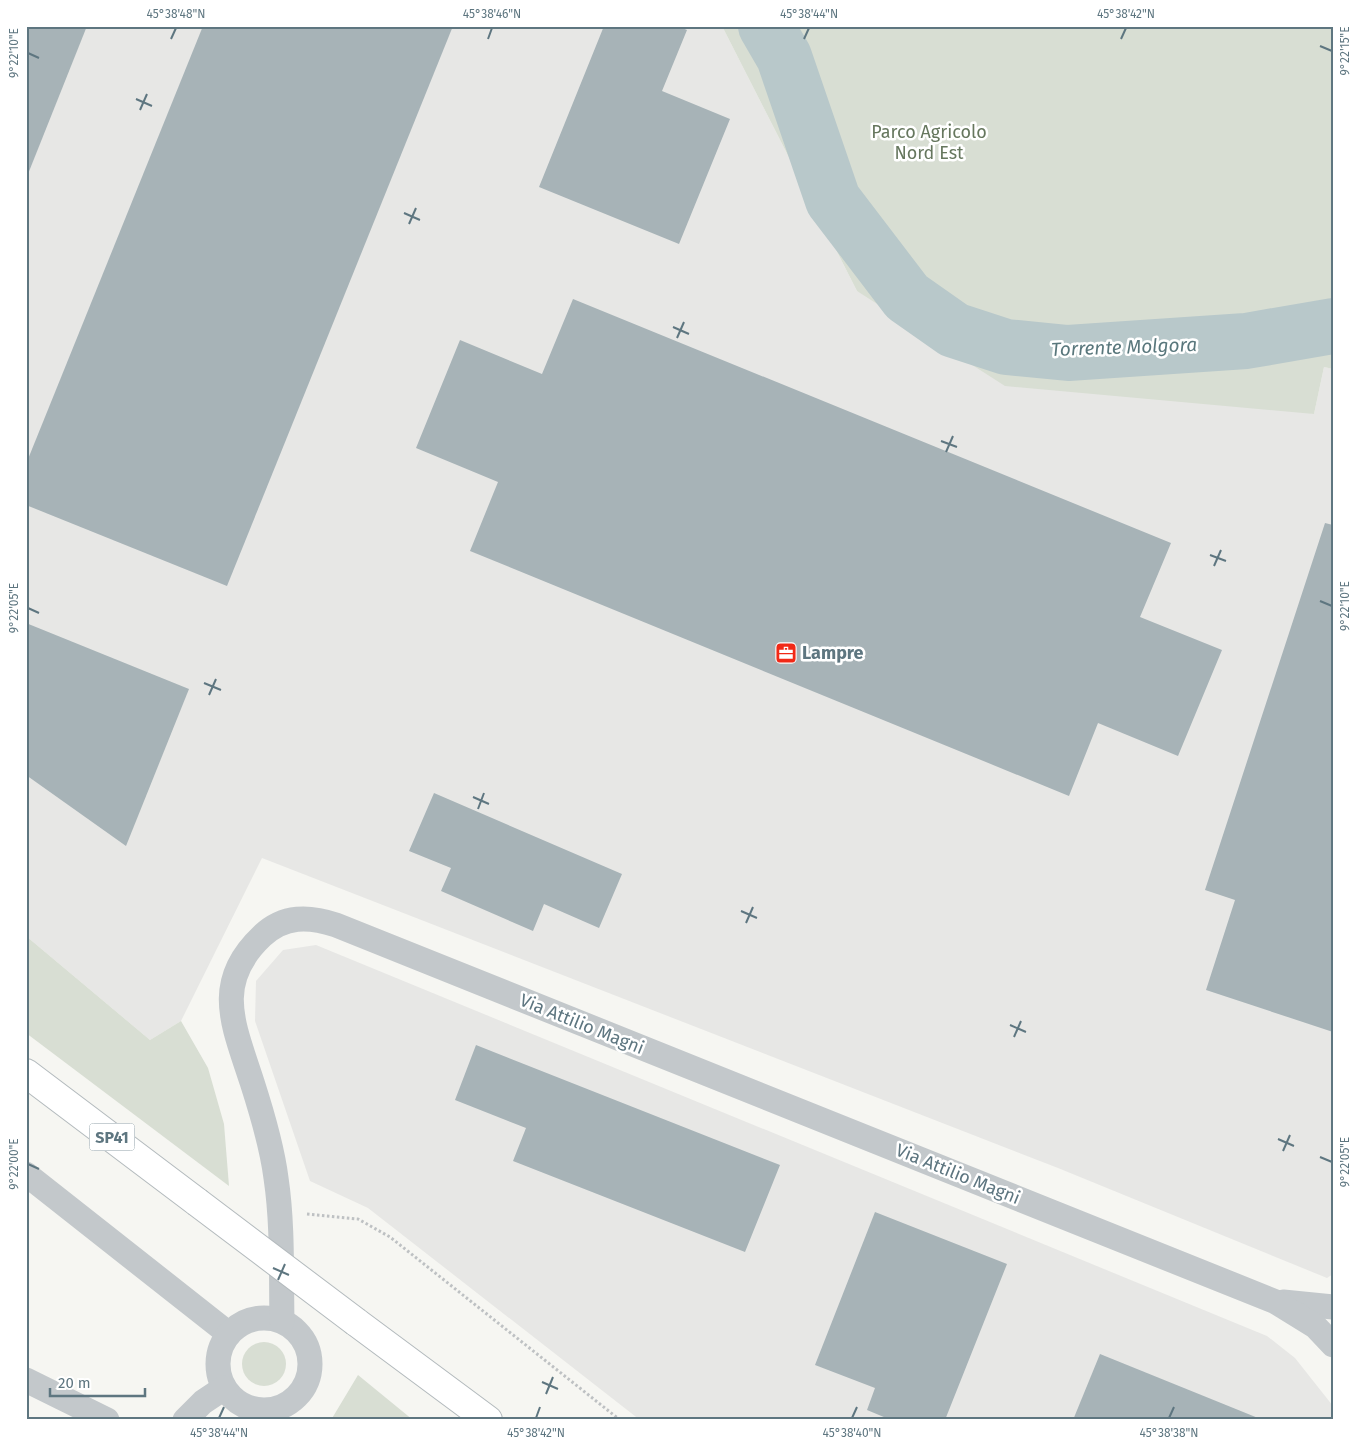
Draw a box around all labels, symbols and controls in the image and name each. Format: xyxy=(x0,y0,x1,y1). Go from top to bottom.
text: 45°38'48"N xyxy=(147,7,205,21)
text: 45°38'46"N xyxy=(463,7,521,21)
text: 45°38'44"N xyxy=(780,7,838,21)
text: 45°38'42"N xyxy=(1097,7,1155,21)
text: 9°22'15"E xyxy=(1338,26,1352,76)
text: 9°22'10"E xyxy=(7,28,21,78)
park label: Parco Agricolo Nord Est xyxy=(871,121,987,164)
water label: Torrente Molgora xyxy=(1051,333,1197,361)
text: 9°22'10"E xyxy=(1338,581,1352,631)
text: 9°22'05"E xyxy=(7,583,21,633)
office icon: Lampre xyxy=(774,641,798,665)
place label: Lampre xyxy=(802,642,864,664)
street label: Via Attilio Magni xyxy=(517,989,647,1059)
road number: SP41 xyxy=(90,1124,134,1150)
text: 9°22'05"E xyxy=(1338,1137,1352,1187)
text: 9°22'00"E xyxy=(7,1138,21,1190)
street label: Via Attilio Magni xyxy=(893,1139,1023,1209)
scale bar xyxy=(50,1366,145,1398)
text: 20 m xyxy=(58,1374,91,1392)
text: 45°38'44"N xyxy=(190,1426,248,1440)
text: 45°38'42"N xyxy=(507,1426,565,1440)
text: 45°38'40"N xyxy=(823,1426,881,1440)
text: 45°38'38"N xyxy=(1140,1426,1198,1440)

